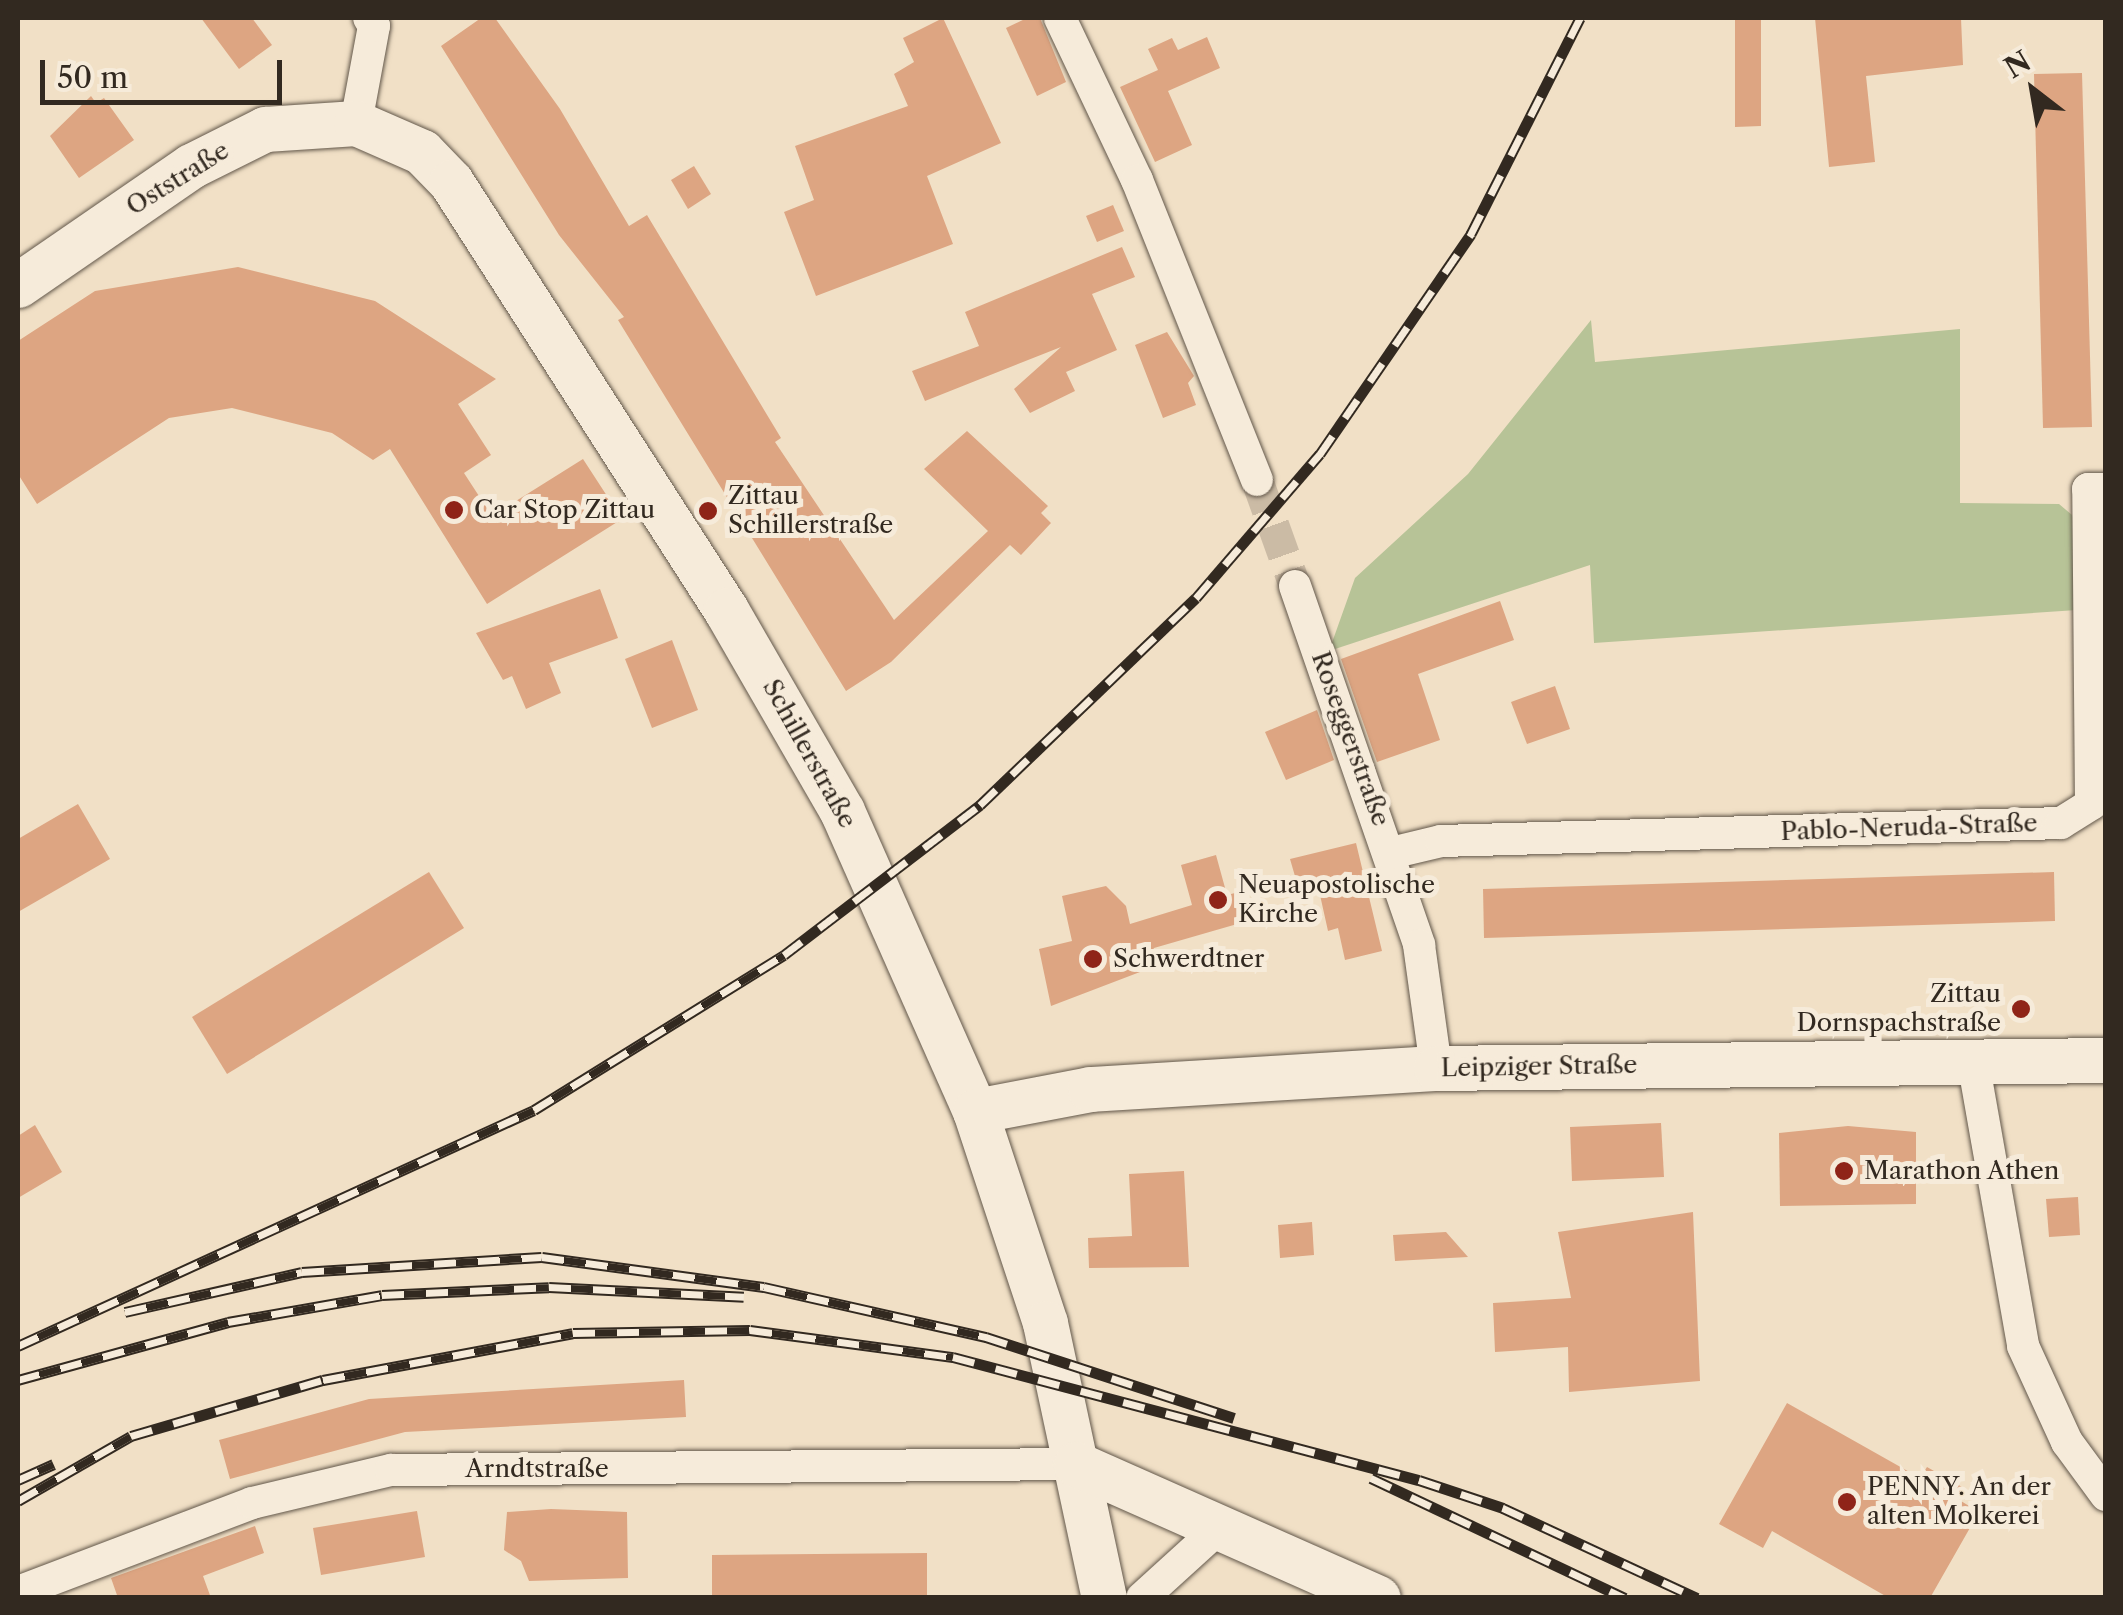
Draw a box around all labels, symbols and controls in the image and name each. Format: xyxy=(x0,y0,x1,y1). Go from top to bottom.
scale bar xyxy=(45,40,288,102)
north arrow xyxy=(1983,40,2083,140)
text: N xyxy=(1998,43,2037,85)
text: 50 m xyxy=(57,59,128,96)
street label: Oststraße xyxy=(121,136,235,222)
place label: Zittau Schillerstraße xyxy=(728,482,893,541)
place label: Car Stop Zittau xyxy=(474,495,656,525)
marker: Car Stop Zittau xyxy=(443,499,465,521)
marker: Zittau Schillerstraße xyxy=(697,500,719,522)
street label: Roseggerstraße xyxy=(1305,648,1395,830)
street label: Schillerstraße xyxy=(756,674,862,834)
street label: Pablo-Neruda-Straße xyxy=(1780,809,2038,847)
place label: Neuapostolische Kirche xyxy=(1238,871,1435,930)
marker: Neuapostolische Kirche xyxy=(1207,889,1229,911)
place label: Schwerdtner xyxy=(1113,944,1265,974)
marker: Schwerdtner xyxy=(1082,948,1104,970)
place label: Zittau Dornspachstraße xyxy=(1796,980,2001,1039)
marker: Zittau Dornspachstraße xyxy=(2010,998,2032,1020)
street label: Leipziger Straße xyxy=(1440,1050,1638,1084)
place label: Marathon Athen xyxy=(1864,1156,2060,1186)
marker: Marathon Athen xyxy=(1833,1160,1855,1182)
street label: Arndtstraße xyxy=(465,1454,609,1484)
place label: PENNY. An der alten Molkerei xyxy=(1867,1473,2052,1532)
marker: PENNY. An der alten Molkerei xyxy=(1836,1491,1858,1513)

